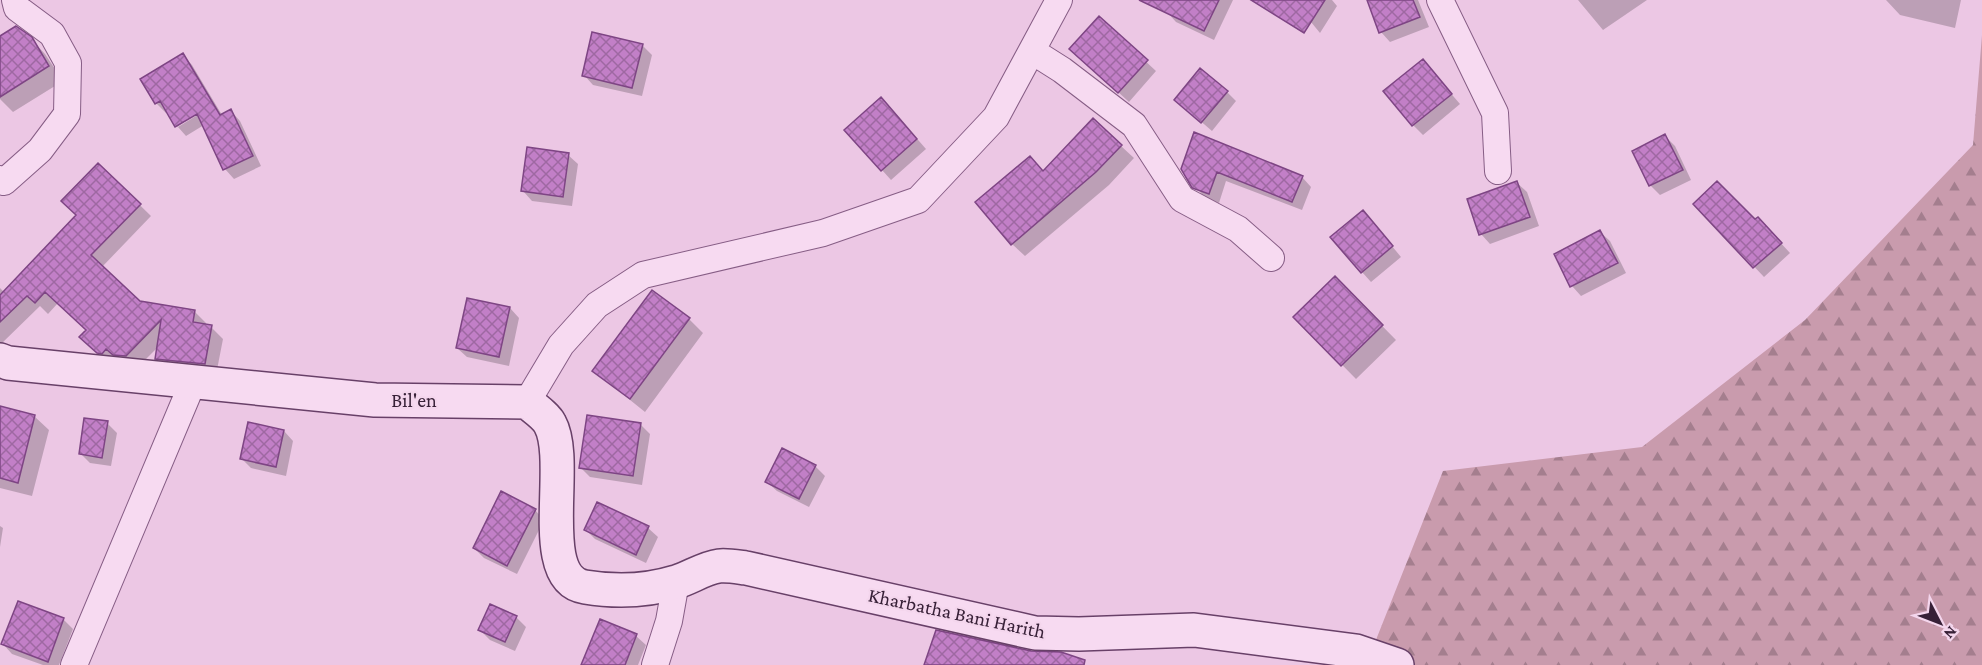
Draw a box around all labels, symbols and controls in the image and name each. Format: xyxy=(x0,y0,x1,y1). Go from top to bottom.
street label: Bil'en xyxy=(391,389,437,411)
street label: Kharbatha Bani Harith xyxy=(866,583,1048,643)
north arrow xyxy=(1910,593,1970,653)
text: N xyxy=(1941,623,1961,643)

